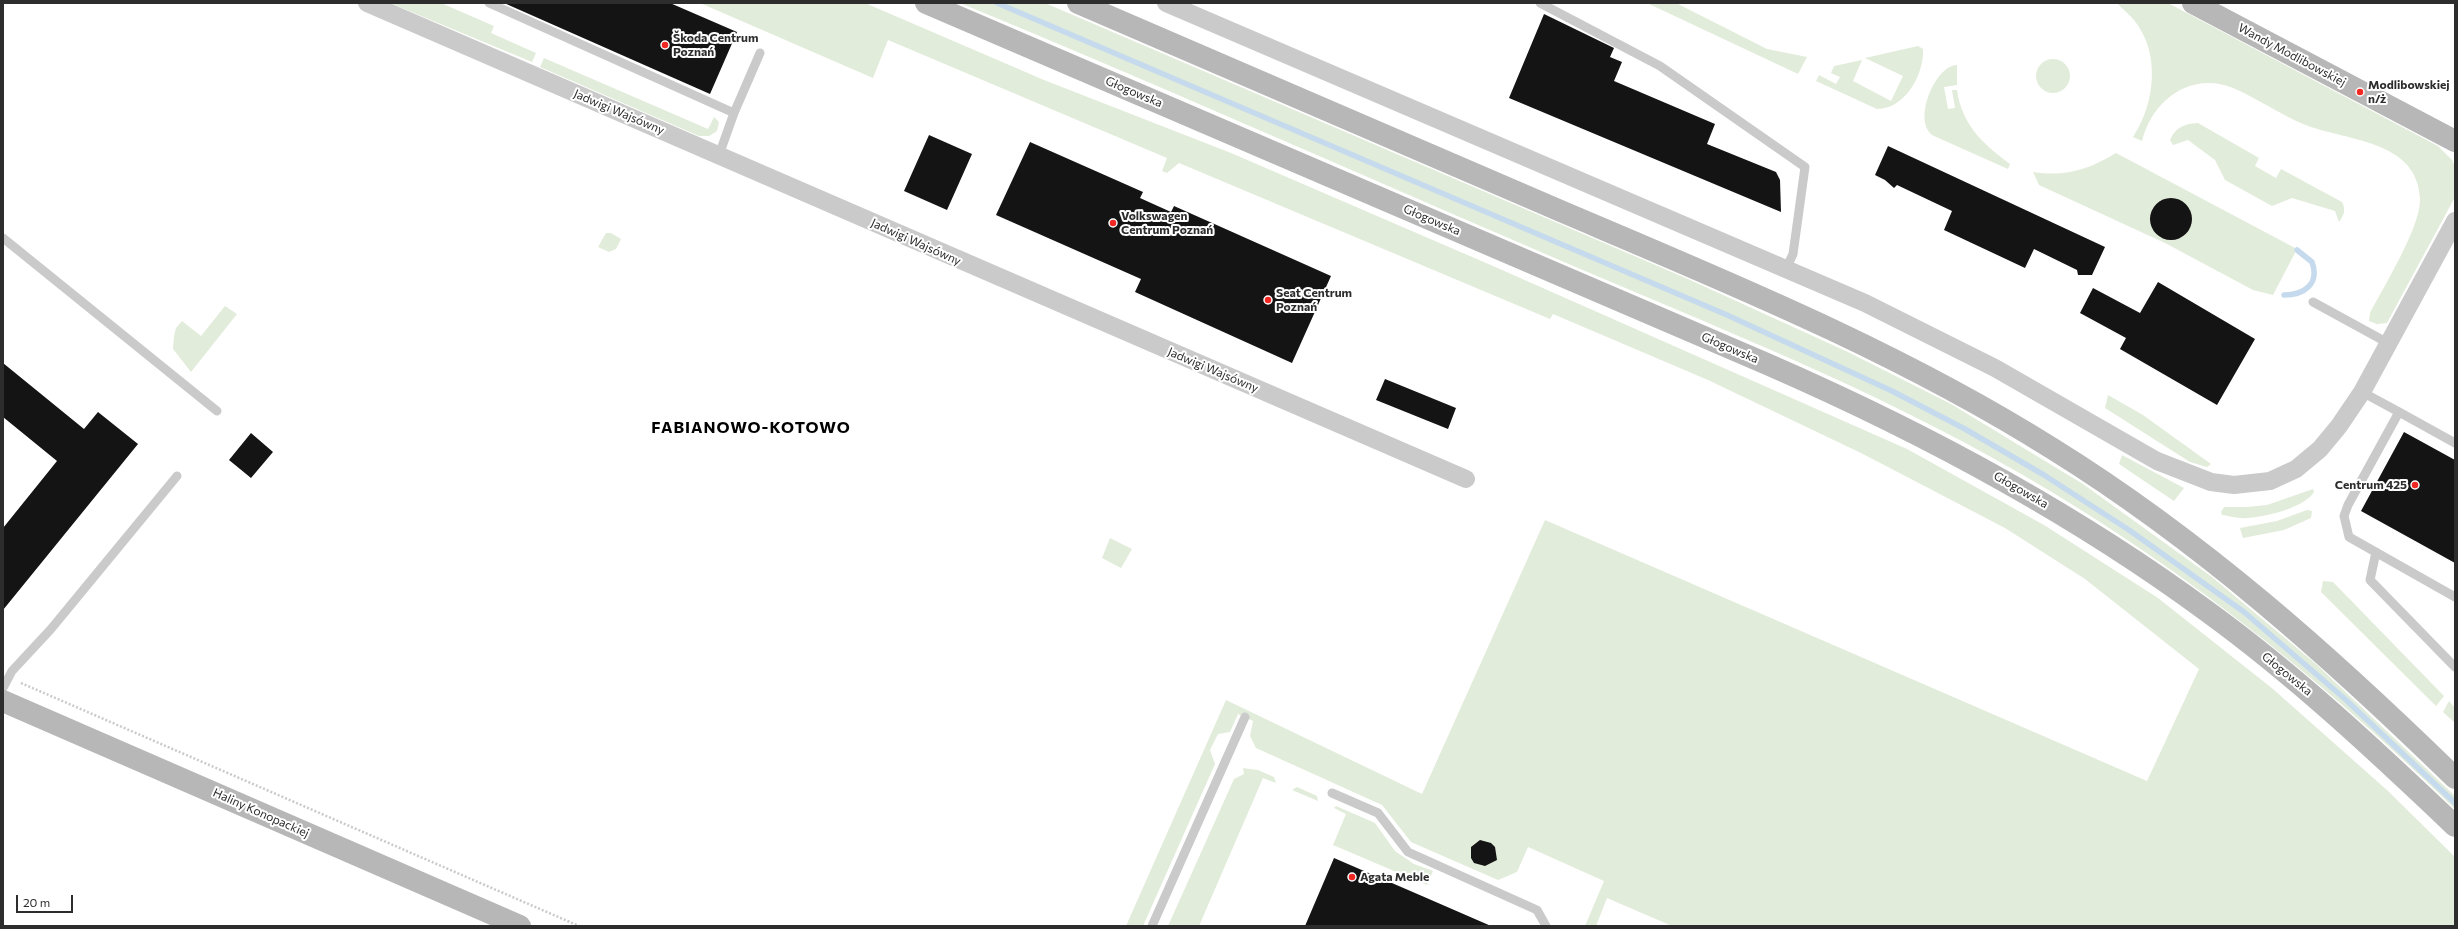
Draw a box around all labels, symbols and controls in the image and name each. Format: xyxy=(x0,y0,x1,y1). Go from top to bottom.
street label: Wandy Modlibowskiej xyxy=(2236,20,2348,90)
place label: Škoda Centrum Poznań xyxy=(673,31,758,59)
marker: Škoda Centrum Poznań xyxy=(660,40,670,50)
street label: Głogowska xyxy=(1103,74,1165,110)
place label: Modlibowskiej n/ż xyxy=(2368,78,2450,106)
street label: Jadwigi Wajsówny xyxy=(571,86,667,138)
marker: Modlibowskiej n/ż xyxy=(2355,87,2365,97)
street label: Głogowska xyxy=(1401,202,1463,238)
place label: Volkswagen Centrum Poznań xyxy=(1121,209,1213,237)
street label: Jadwigi Wajsówny xyxy=(869,216,963,268)
marker: Volkswagen Centrum Poznań xyxy=(1108,218,1118,228)
place label: Seat Centrum Poznań xyxy=(1276,286,1352,314)
marker: Seat Centrum Poznań xyxy=(1263,295,1273,305)
street label: Głogowska xyxy=(1699,330,1761,366)
street label: Jadwigi Wajsówny xyxy=(1165,344,1261,396)
district label: FABIANOWO-KOTOWO xyxy=(651,418,851,438)
street label: Głogowska xyxy=(1991,469,2051,511)
place label: Centrum 425 xyxy=(2335,478,2407,492)
marker: Centrum 425 xyxy=(2410,480,2420,490)
street label: Głogowska xyxy=(2259,649,2315,699)
street label: Haliny Konopackiej xyxy=(211,785,311,841)
place label: Agata Meble xyxy=(1360,870,1429,884)
marker: Agata Meble xyxy=(1347,872,1357,882)
scale bar xyxy=(18,887,75,913)
text: 20 m xyxy=(23,895,50,909)

